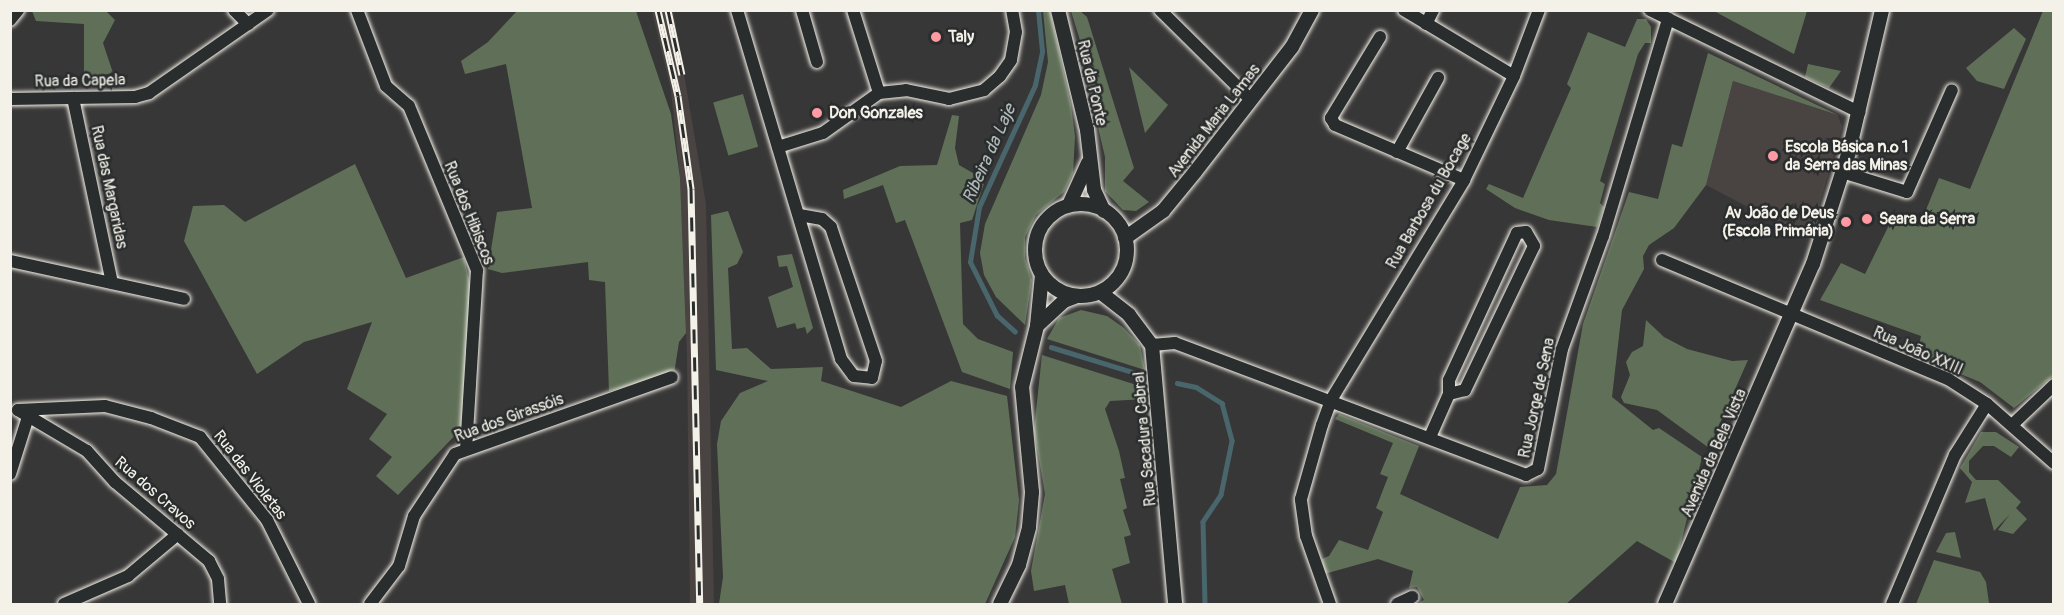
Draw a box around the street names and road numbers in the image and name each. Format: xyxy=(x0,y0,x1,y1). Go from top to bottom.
street label: Rua da Ponte xyxy=(1073,38,1111,128)
street label: Avenida Maria Lamas xyxy=(1164,61,1264,181)
street label: Rua da Capela xyxy=(34,71,126,91)
street label: Rua das Margaridas xyxy=(87,124,131,250)
street label: Rua Barbosa du Bocage xyxy=(1382,130,1476,272)
street label: Rua dos Hibiscos xyxy=(440,159,498,267)
street label: Rua João XXIII xyxy=(1870,323,1966,379)
street label: Rua Jorge de Sena xyxy=(1515,336,1559,460)
street label: Rua Sacadura Cabral xyxy=(1130,371,1160,507)
street label: Avenida da Bela Vista xyxy=(1677,386,1751,520)
street label: Rua dos Girassóis xyxy=(452,389,566,447)
street label: Rua das Violetas xyxy=(209,427,291,523)
street label: Rua dos Cravos xyxy=(111,453,199,533)

